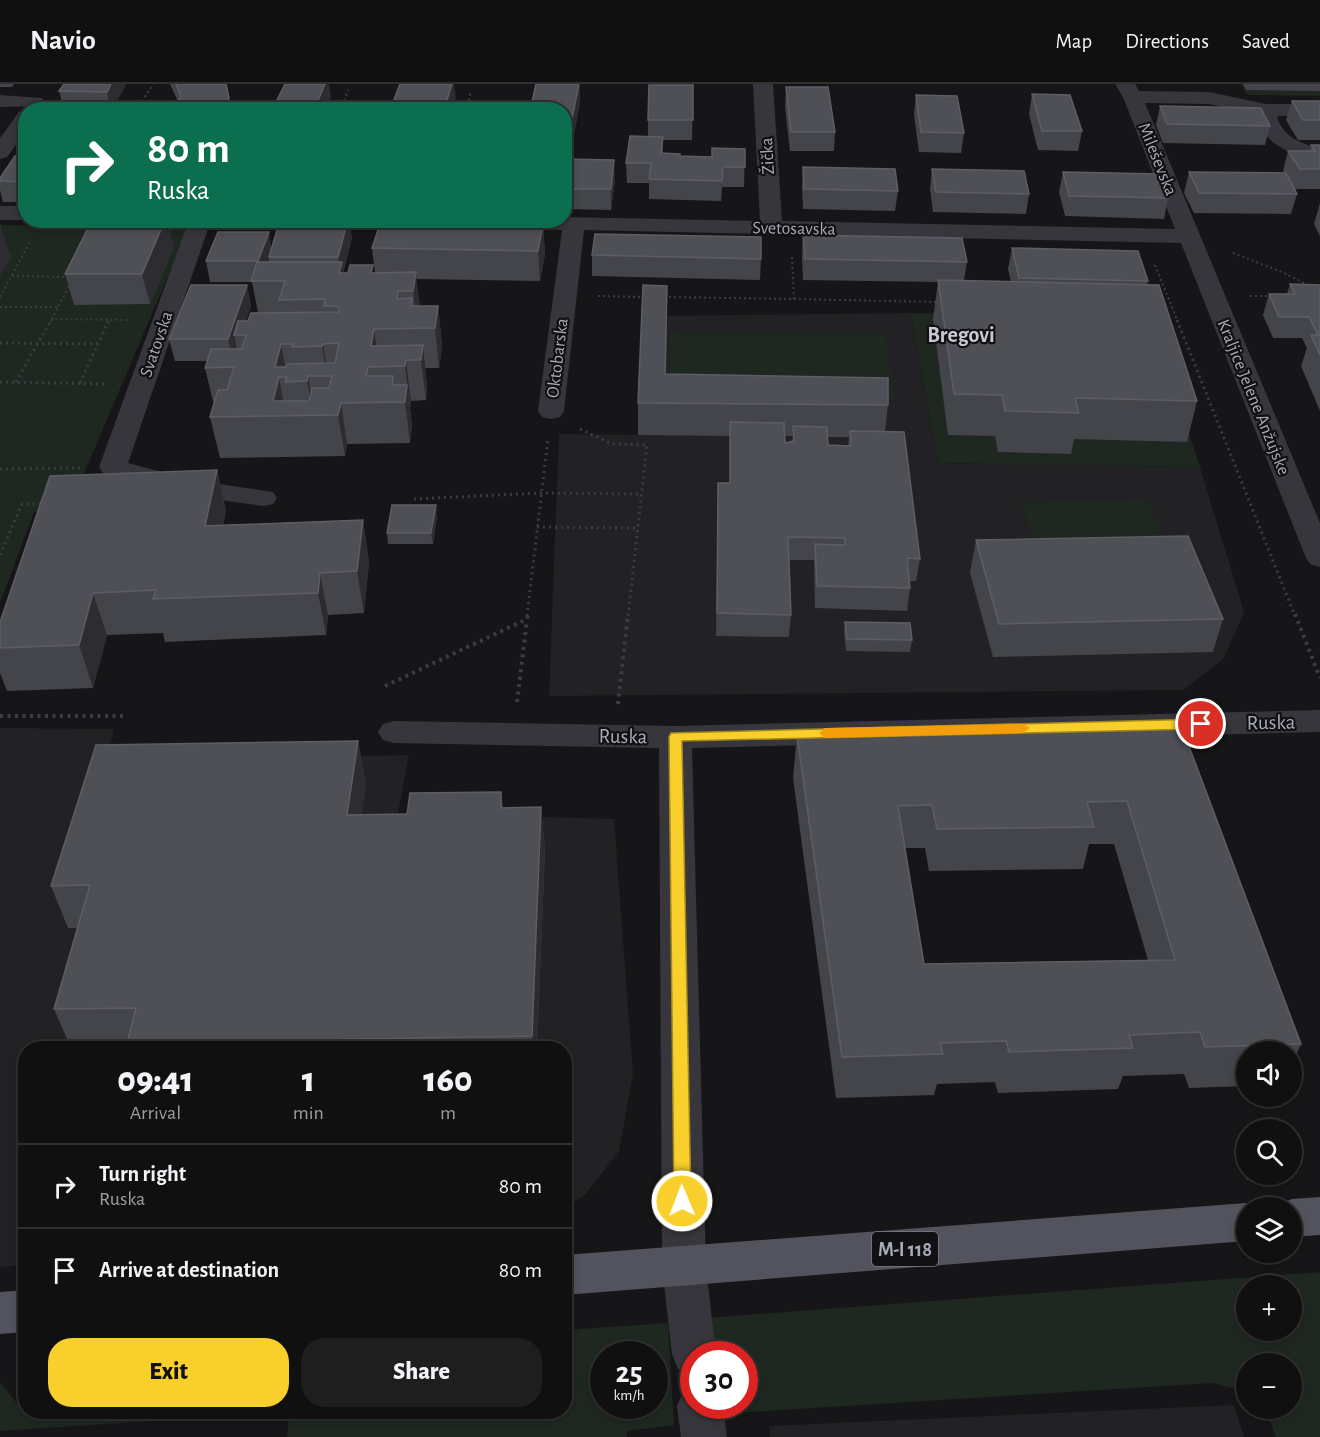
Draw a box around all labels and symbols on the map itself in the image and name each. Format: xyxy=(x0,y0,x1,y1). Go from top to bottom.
street label: Mileševska xyxy=(1134,120,1180,198)
street label: Žička xyxy=(755,137,778,175)
street label: Svetosavska xyxy=(752,219,836,239)
street label: Svatovska xyxy=(137,309,177,380)
street label: Oktobarska xyxy=(544,317,572,399)
street label: Kraljice Jelene Anžujske xyxy=(1214,317,1293,478)
district label: Bregovi xyxy=(927,324,995,346)
pin xyxy=(1175,698,1226,749)
street label: Ruska xyxy=(1247,712,1296,733)
street label: Ruska xyxy=(599,726,648,747)
position arrow xyxy=(650,1169,714,1233)
road number: M-I 118 xyxy=(872,1232,938,1266)
speed limit sign: 30 xyxy=(680,1341,758,1419)

